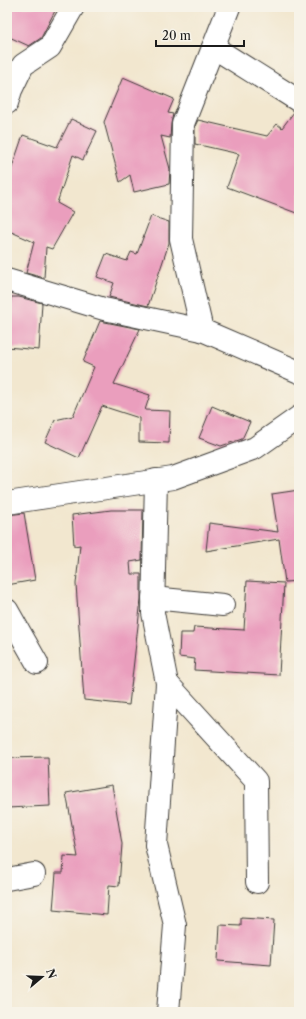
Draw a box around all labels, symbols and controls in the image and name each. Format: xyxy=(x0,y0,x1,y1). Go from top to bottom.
scale bar xyxy=(156,22,244,48)
text: 20 m xyxy=(162,28,191,43)
north arrow xyxy=(22,957,62,997)
text: N xyxy=(43,967,60,981)

